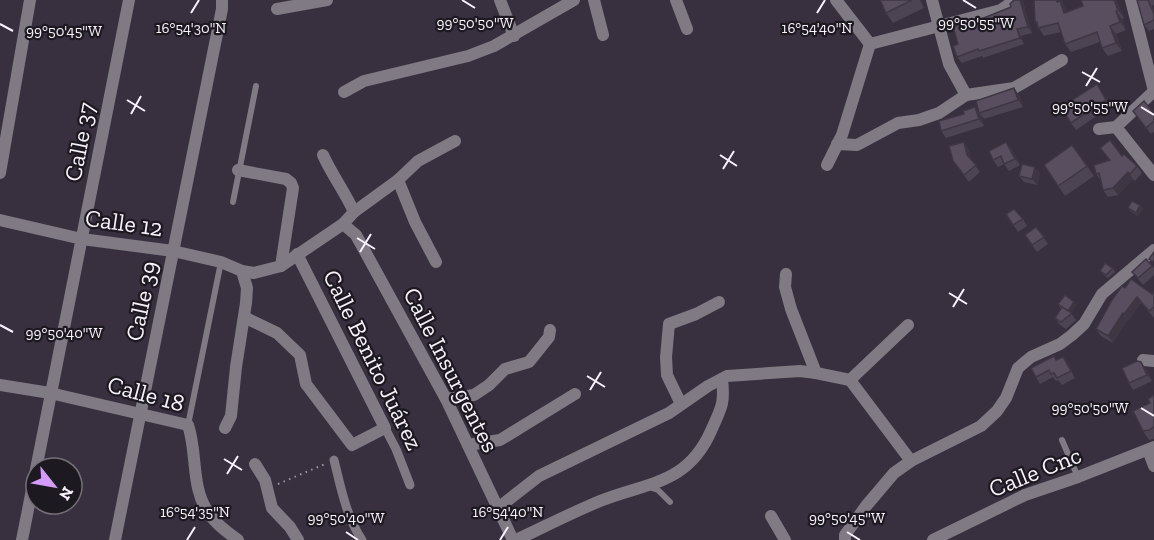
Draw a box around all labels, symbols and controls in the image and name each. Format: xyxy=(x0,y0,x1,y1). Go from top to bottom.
text: 99°50'50"W xyxy=(437,14,513,32)
text: 99°50'55"W xyxy=(938,14,1014,32)
text: 16°54'30"N xyxy=(156,19,226,37)
text: 16°54'40"N xyxy=(782,19,852,37)
text: 99°50'45"W xyxy=(26,22,102,40)
text: 99°50'55"W xyxy=(1052,98,1128,116)
street label: Calle 37 xyxy=(58,100,101,184)
street label: Calle 12 xyxy=(83,203,165,242)
street label: Calle 39 xyxy=(119,258,164,344)
street label: Calle Benito Juárez xyxy=(317,265,430,455)
street label: Calle Insurgentes xyxy=(397,283,505,457)
text: 99°50'40"W xyxy=(26,324,102,342)
street label: Calle 18 xyxy=(104,369,188,418)
text: 99°50'50"W xyxy=(1052,399,1128,417)
street label: Calle Cnc xyxy=(984,440,1085,503)
north arrow xyxy=(24,456,84,516)
text: N xyxy=(55,483,78,504)
text: 16°54'35"N xyxy=(160,503,230,521)
text: 16°54'40"N xyxy=(473,503,543,521)
text: 99°50'40"W xyxy=(308,509,384,527)
text: 99°50'45"W xyxy=(809,509,885,527)

